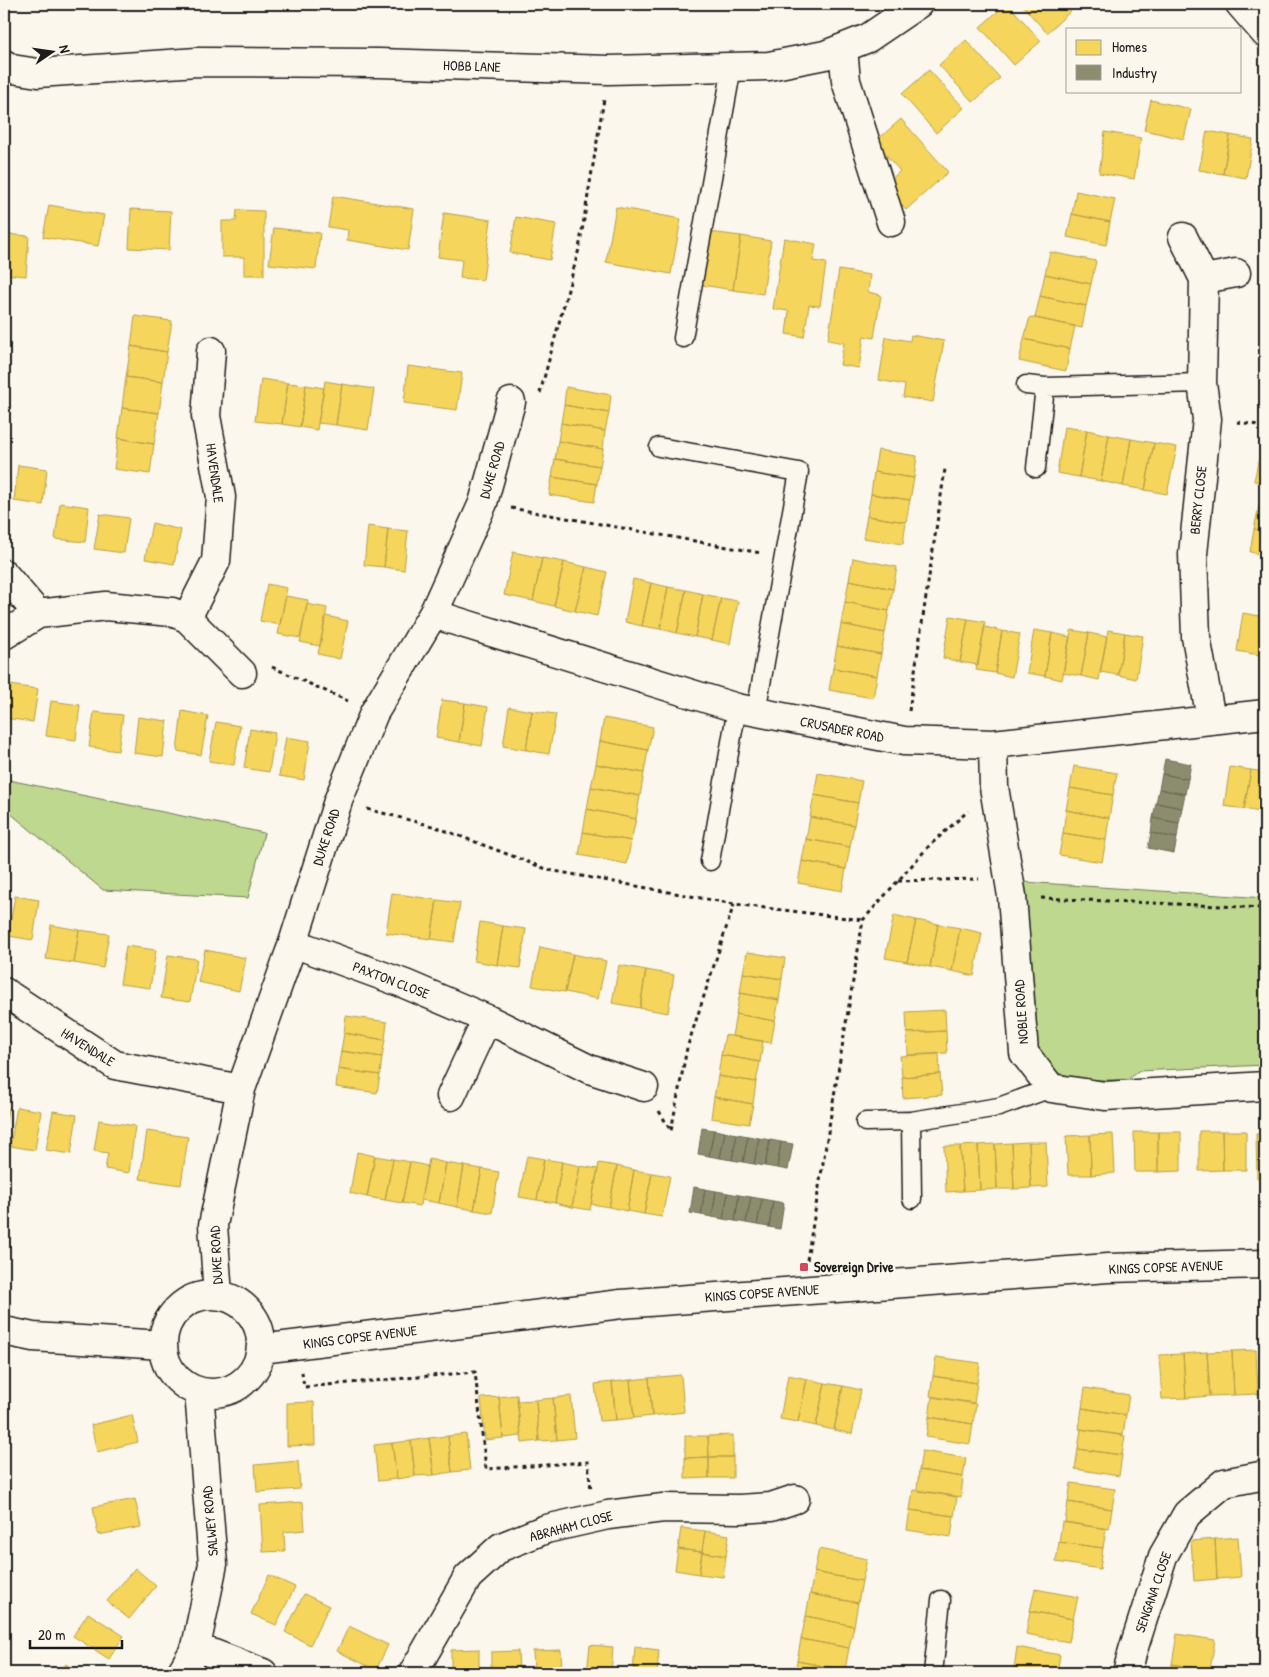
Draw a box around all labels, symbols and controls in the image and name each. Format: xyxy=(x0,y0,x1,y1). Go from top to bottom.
north arrow xyxy=(28,28,78,78)
legend xyxy=(1066,28,1242,92)
text: Homes xyxy=(1112,36,1147,57)
text: N xyxy=(55,43,75,55)
street label: HOBB LANE xyxy=(443,55,501,76)
text: Industry xyxy=(1112,62,1157,83)
street label: DUKE ROAD xyxy=(474,439,509,501)
street label: HAVENDALE xyxy=(202,442,229,504)
street label: BERRY CLOSE xyxy=(1184,465,1211,535)
street label: CRUSADER ROAD xyxy=(799,711,886,746)
street label: DUKE ROAD xyxy=(307,806,344,868)
street label: PAXTON CLOSE xyxy=(350,956,432,1003)
street label: NOBLE ROAD xyxy=(1009,979,1032,1045)
street label: HAVENDALE xyxy=(58,1023,119,1070)
street label: DUKE ROAD xyxy=(204,1225,227,1285)
street label: KINGS COPSE AVENUE xyxy=(1108,1255,1224,1278)
place label: Sovereign Drive xyxy=(814,1257,894,1278)
marker: Sovereign Drive xyxy=(798,1261,810,1273)
street label: KINGS COPSE AVENUE xyxy=(704,1279,820,1306)
street label: KINGS COPSE AVENUE xyxy=(302,1320,418,1353)
street label: SALWEY ROAD xyxy=(197,1485,222,1557)
street label: ABRAHAM CLOSE xyxy=(527,1505,615,1546)
street label: SENGANA CLOSE xyxy=(1130,1549,1175,1635)
scale bar xyxy=(30,1617,122,1649)
text: 20 m xyxy=(38,1624,65,1645)

